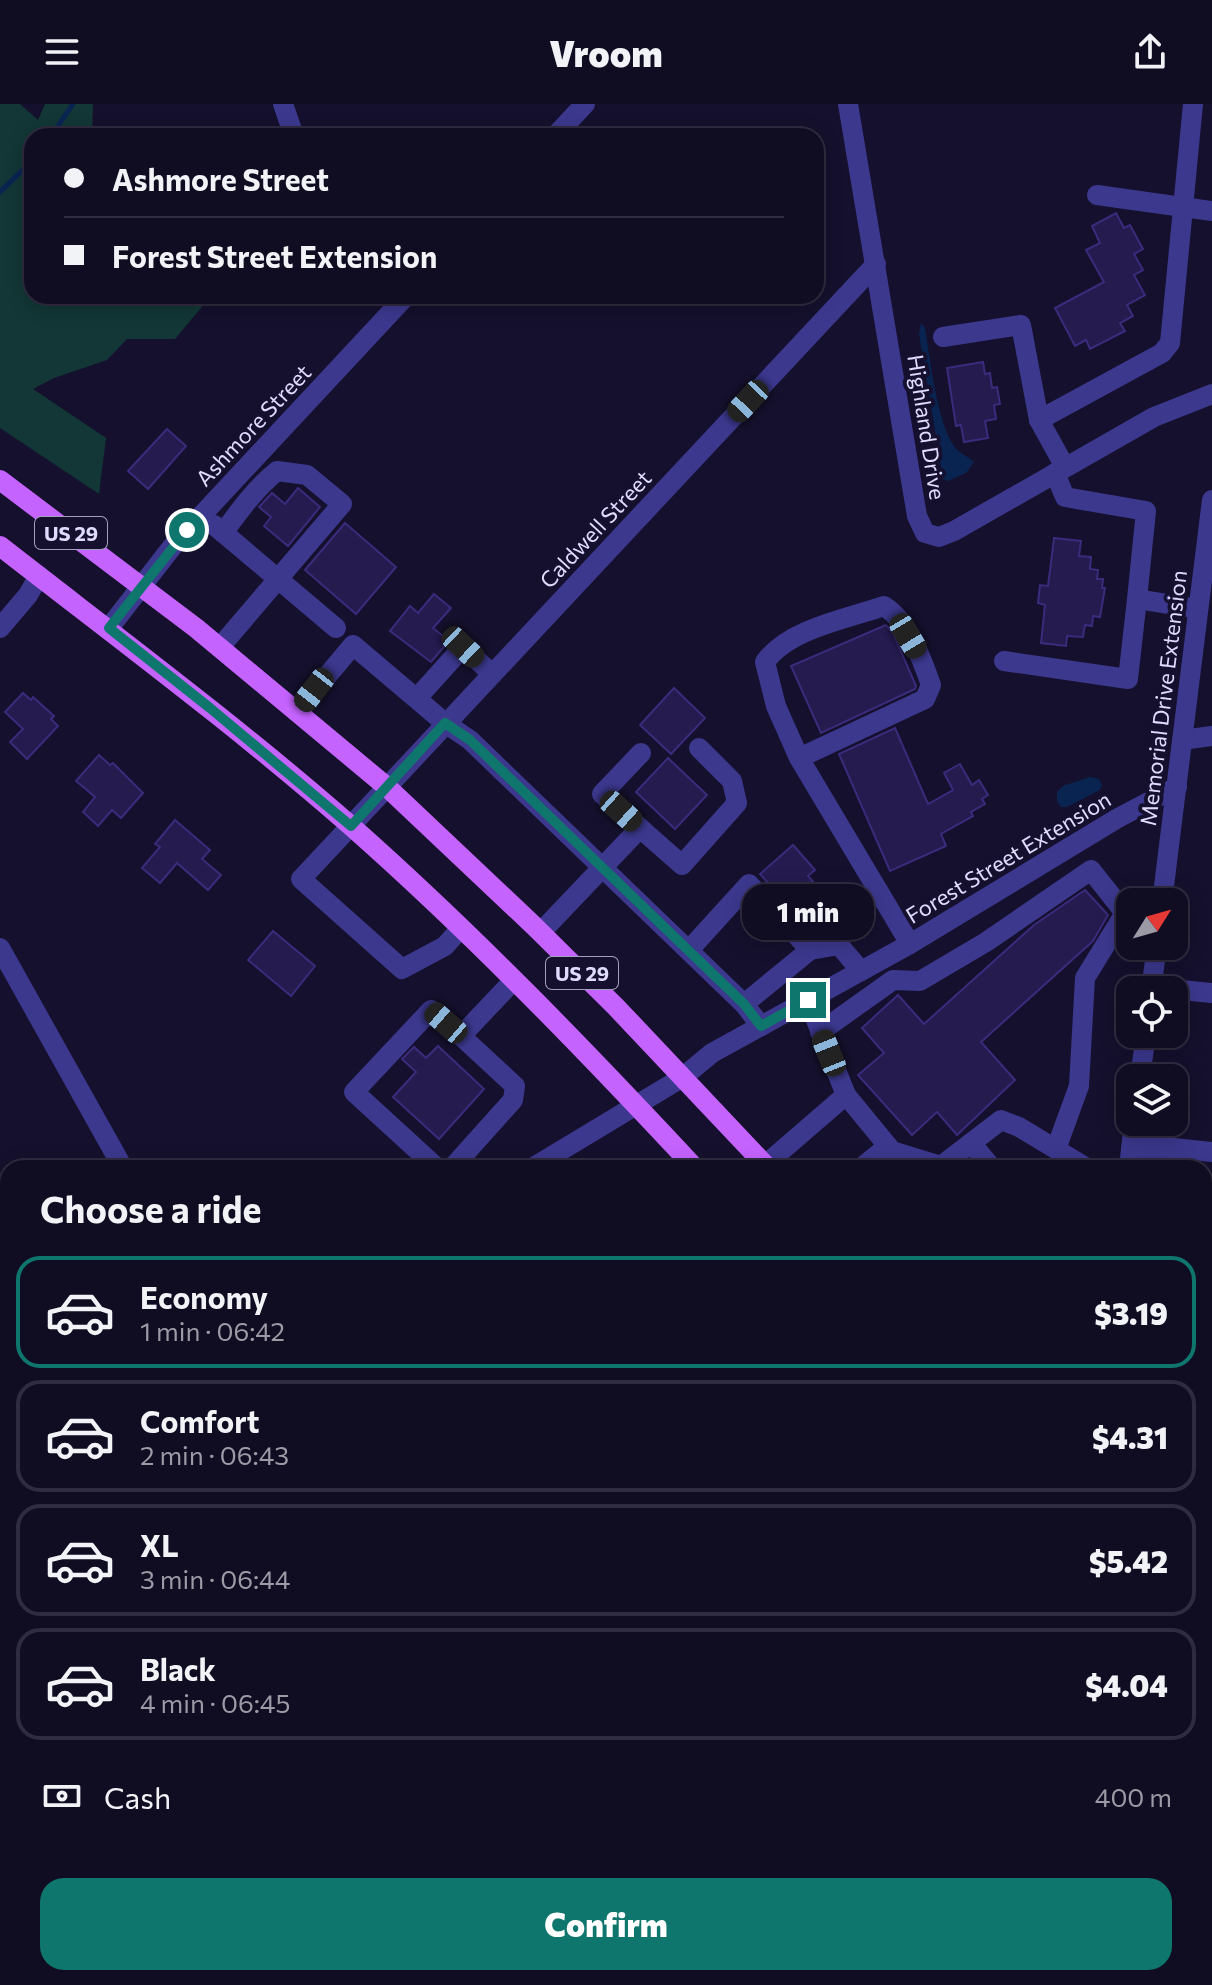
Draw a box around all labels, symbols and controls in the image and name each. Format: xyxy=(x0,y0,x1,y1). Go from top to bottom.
icon: menu xyxy=(40,30,84,74)
text: Vroom xyxy=(549,30,663,74)
icon: share xyxy=(1128,30,1172,74)
text: Ashmore Street xyxy=(112,160,329,197)
text: Forest Street Extension xyxy=(112,237,437,274)
street label: Highland Drive xyxy=(902,353,952,501)
street label: Ashmore Street xyxy=(190,359,316,491)
car xyxy=(723,375,773,427)
street label: Caldwell Street xyxy=(534,464,656,594)
route start xyxy=(169,512,205,548)
road number: US 29 xyxy=(35,517,107,549)
street label: Memorial Drive Extension xyxy=(1134,569,1192,827)
car xyxy=(885,609,931,663)
car xyxy=(437,622,489,672)
car xyxy=(290,664,338,716)
street label: Forest Street Extension xyxy=(901,785,1115,929)
car xyxy=(595,786,647,836)
callout: 1 min xyxy=(742,884,874,940)
north arrow xyxy=(1116,888,1188,960)
map controls xyxy=(1116,888,1188,1136)
text: 1 min xyxy=(777,896,839,927)
road number: US 29 xyxy=(546,957,618,989)
button: locate xyxy=(1116,976,1188,1048)
route end xyxy=(790,982,826,1018)
car xyxy=(420,998,472,1048)
car xyxy=(809,1026,849,1080)
button: layers xyxy=(1116,1064,1188,1136)
text: Choose a ride xyxy=(40,1186,261,1230)
icon: car xyxy=(44,1276,116,1348)
text: Economy xyxy=(140,1278,268,1315)
text: $3.19 xyxy=(1094,1294,1168,1331)
text: 1 min · 06:42 xyxy=(140,1315,285,1346)
icon: car xyxy=(44,1400,116,1472)
text: Comfort xyxy=(140,1402,259,1439)
text: $4.31 xyxy=(1092,1418,1168,1455)
text: 2 min · 06:43 xyxy=(140,1439,289,1470)
icon: car xyxy=(44,1524,116,1596)
text: XL xyxy=(140,1526,179,1563)
text: $5.42 xyxy=(1089,1542,1168,1579)
text: 3 min · 06:44 xyxy=(140,1563,290,1594)
icon: car xyxy=(44,1648,116,1720)
text: Black xyxy=(140,1650,216,1687)
text: $4.04 xyxy=(1085,1666,1168,1703)
text: 4 min · 06:45 xyxy=(140,1687,290,1718)
icon: cash xyxy=(40,1774,84,1818)
text: Cash xyxy=(104,1778,171,1815)
text: 400 m xyxy=(1095,1781,1172,1812)
button: Confirm xyxy=(40,1878,1172,1970)

